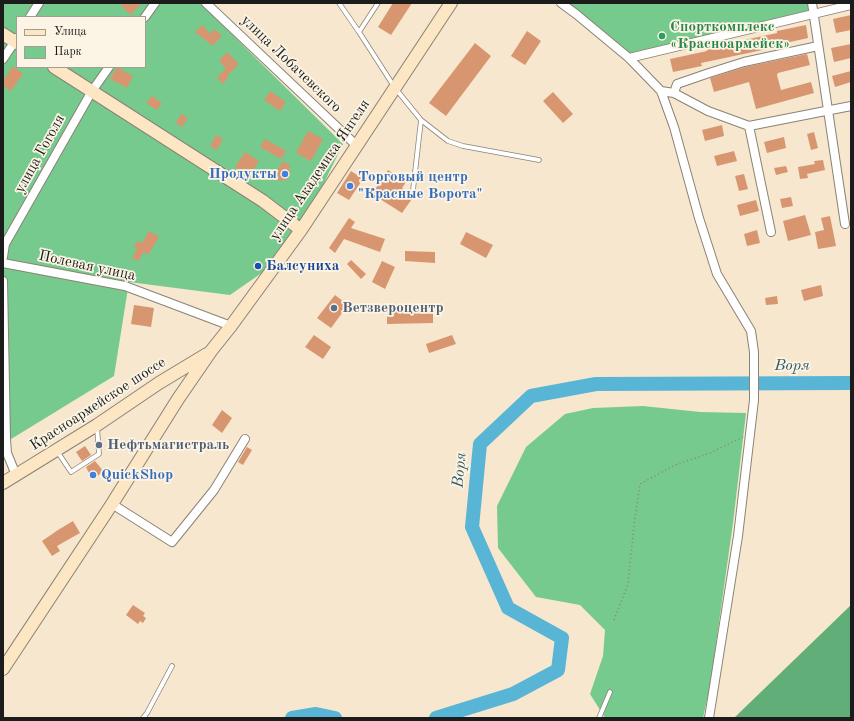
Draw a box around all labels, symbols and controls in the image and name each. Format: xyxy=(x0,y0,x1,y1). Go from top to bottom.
street label: улица Лобачевского xyxy=(237,11,345,117)
legend xyxy=(16,16,146,68)
place label: Спорткомплекс «Красноармейск» xyxy=(670,18,790,53)
text: Улица xyxy=(54,26,87,38)
marker: Спорткомплекс «Красноармейск» xyxy=(657,31,667,41)
text: Парк xyxy=(54,46,82,58)
street label: улица Академика Янгеля xyxy=(266,96,374,244)
street label: улица Гоголя xyxy=(11,111,69,197)
place label: Продукты xyxy=(209,165,277,183)
place label: Торговый центр "Красные Ворота" xyxy=(358,168,482,203)
marker: Продукты xyxy=(280,169,290,179)
marker: Торговый центр "Красные Ворота" xyxy=(345,181,355,191)
street label: Полевая улица xyxy=(37,247,137,285)
place label: Балсуниха xyxy=(266,257,339,275)
marker: Балсуниха xyxy=(253,261,263,271)
place label: Ветзвероцентр xyxy=(342,299,444,317)
marker: Ветзвероцентр xyxy=(329,303,339,313)
street label: Красноармейское шоссе xyxy=(27,353,169,455)
water label: Воря xyxy=(774,356,810,376)
place label: Нефтьмагистраль xyxy=(107,436,229,454)
marker: Нефтьмагистраль xyxy=(94,440,104,450)
water label: Воря xyxy=(449,451,471,489)
place label: QuickShop xyxy=(101,466,173,484)
marker: QuickShop xyxy=(88,470,98,480)

